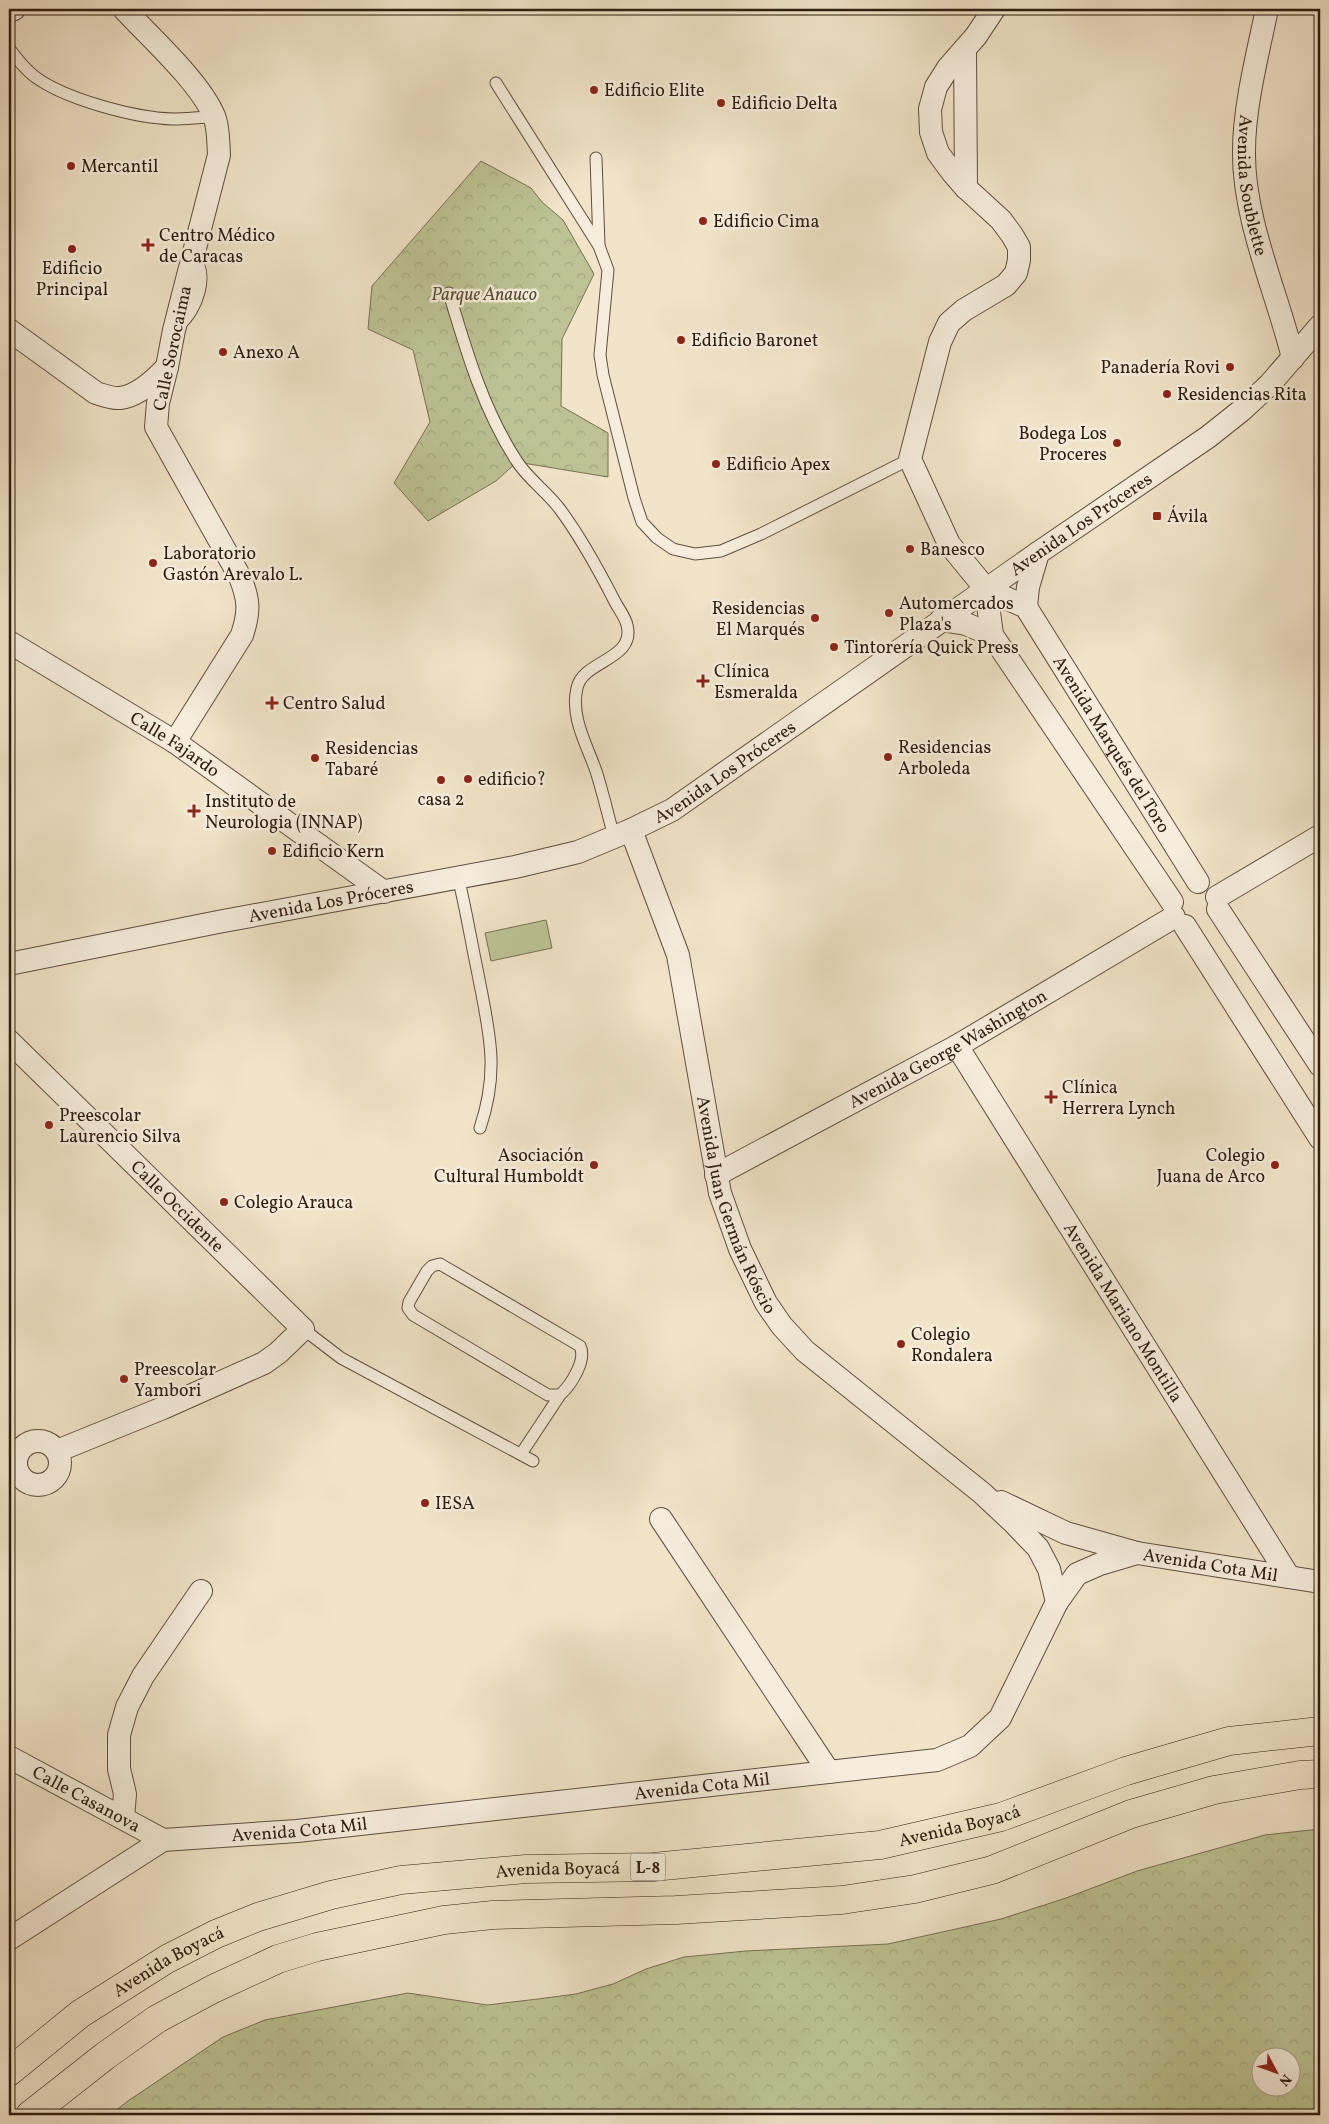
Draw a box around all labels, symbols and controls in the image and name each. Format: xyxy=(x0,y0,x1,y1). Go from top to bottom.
place label: Edificio Elite xyxy=(604,79,705,104)
marker: Edificio Elite xyxy=(588,84,600,96)
place label: Edificio Delta xyxy=(731,92,838,117)
marker: Edificio Delta xyxy=(715,97,727,109)
street label: Avenida Soublette xyxy=(1230,113,1273,259)
place label: Mercantil xyxy=(81,155,158,180)
marker: Mercantil xyxy=(65,160,77,172)
place label: Edificio Cima xyxy=(713,210,819,235)
marker: Edificio Cima xyxy=(697,215,709,227)
place label: Centro Médico de Caracas xyxy=(159,224,275,270)
marker: Centro Médico de Caracas xyxy=(141,238,155,252)
marker: Edificio Principal xyxy=(66,243,78,255)
place label: Edificio Principal xyxy=(36,257,108,303)
street label: Calle Sorocaima xyxy=(148,283,199,413)
park label: Parque Anauco xyxy=(431,283,537,308)
place label: Edificio Baronet xyxy=(691,329,818,354)
marker: Edificio Baronet xyxy=(675,334,687,346)
place label: Anexo A xyxy=(233,341,300,366)
marker: Anexo A xyxy=(217,346,229,358)
place label: Panadería Rovi xyxy=(1100,356,1220,381)
marker: Panadería Rovi xyxy=(1224,361,1236,373)
place label: Residencias Rita xyxy=(1177,383,1307,408)
marker: Residencias Rita xyxy=(1161,388,1173,400)
place label: Bodega Los Proceres xyxy=(1018,422,1107,468)
marker: Bodega Los Proceres xyxy=(1111,437,1123,449)
place label: Edificio Apex xyxy=(726,453,831,478)
marker: Edificio Apex xyxy=(710,458,722,470)
street label: Avenida Los Próceres xyxy=(1006,468,1158,583)
place label: Ávila xyxy=(1167,505,1208,530)
marker: Ávila xyxy=(1151,510,1163,522)
place label: Banesco xyxy=(920,538,985,563)
place label: Laboratorio Gastón Arevalo L. xyxy=(163,542,303,588)
marker: Banesco xyxy=(904,543,916,555)
marker: Laboratorio Gastón Arevalo L. xyxy=(147,557,159,569)
place label: Automercados Plaza's xyxy=(899,592,1014,638)
place label: Residencias El Marqués xyxy=(712,597,805,643)
marker: Automercados Plaza's xyxy=(883,607,895,619)
marker: Residencias El Marqués xyxy=(809,612,821,624)
place label: Tintorería Quick Press xyxy=(844,636,1019,661)
marker: Tintorería Quick Press xyxy=(828,641,840,653)
street label: Avenida Marqués del Toro xyxy=(1046,651,1175,838)
place label: Clínica Esmeralda xyxy=(714,660,798,706)
marker: Clínica Esmeralda xyxy=(696,674,710,688)
place label: Centro Salud xyxy=(283,692,386,717)
marker: Centro Salud xyxy=(265,696,279,710)
street label: Calle Fajardo xyxy=(125,707,224,784)
street label: Avenida Los Próceres xyxy=(650,716,802,831)
place label: Residencias Arboleda xyxy=(898,736,991,782)
place label: Residencias Tabaré xyxy=(325,737,418,783)
marker: Residencias Arboleda xyxy=(882,751,894,763)
marker: Residencias Tabaré xyxy=(309,752,321,764)
place label: edificio? xyxy=(478,768,546,793)
marker: edificio? xyxy=(462,773,474,785)
marker: casa 2 xyxy=(435,774,447,786)
place label: casa 2 xyxy=(418,788,464,813)
place label: Instituto de Neurologia (INNAP) xyxy=(205,790,362,836)
marker: Instituto de Neurologia (INNAP) xyxy=(187,804,201,818)
place label: Edificio Kern xyxy=(282,840,385,865)
marker: Edificio Kern xyxy=(266,845,278,857)
street label: Avenida Los Próceres xyxy=(247,875,416,930)
street label: Avenida George Washington xyxy=(845,984,1053,1116)
place label: Clínica Herrera Lynch xyxy=(1062,1076,1176,1122)
marker: Clínica Herrera Lynch xyxy=(1044,1090,1058,1104)
street label: Avenida Juan Germán Róscio xyxy=(689,1094,781,1320)
place label: Preescolar Laurencio Silva xyxy=(59,1104,181,1150)
marker: Preescolar Laurencio Silva xyxy=(43,1119,55,1131)
place label: Asociación Cultural Humboldt xyxy=(434,1144,584,1190)
place label: Colegio Juana de Arco xyxy=(1157,1144,1265,1190)
street label: Calle Occidente xyxy=(124,1155,229,1259)
marker: Asociación Cultural Humboldt xyxy=(588,1159,600,1171)
marker: Colegio Juana de Arco xyxy=(1269,1159,1281,1171)
place label: Colegio Arauca xyxy=(234,1191,353,1216)
marker: Colegio Arauca xyxy=(218,1196,230,1208)
street label: Avenida Mariano Montilla xyxy=(1056,1218,1188,1408)
place label: Colegio Rondalera xyxy=(911,1323,993,1369)
marker: Colegio Rondalera xyxy=(895,1338,907,1350)
place label: Preescolar Yambori xyxy=(134,1358,217,1404)
marker: Preescolar Yambori xyxy=(118,1373,130,1385)
place label: IESA xyxy=(435,1492,475,1517)
marker: IESA xyxy=(419,1497,431,1509)
street label: Avenida Cota Mil xyxy=(1141,1543,1280,1589)
street label: Calle Casanova xyxy=(27,1761,144,1839)
street label: Avenida Cota Mil xyxy=(633,1768,771,1807)
street label: Avenida Boyacá xyxy=(896,1800,1024,1854)
street label: Avenida Cota Mil xyxy=(231,1812,369,1849)
road number: L-8 xyxy=(630,1854,666,1880)
street label: Avenida Boyacá xyxy=(495,1857,620,1886)
street label: Avenida Boyacá xyxy=(109,1921,228,2004)
north arrow xyxy=(1252,2046,1302,2096)
text: N xyxy=(1274,2069,1295,2090)

